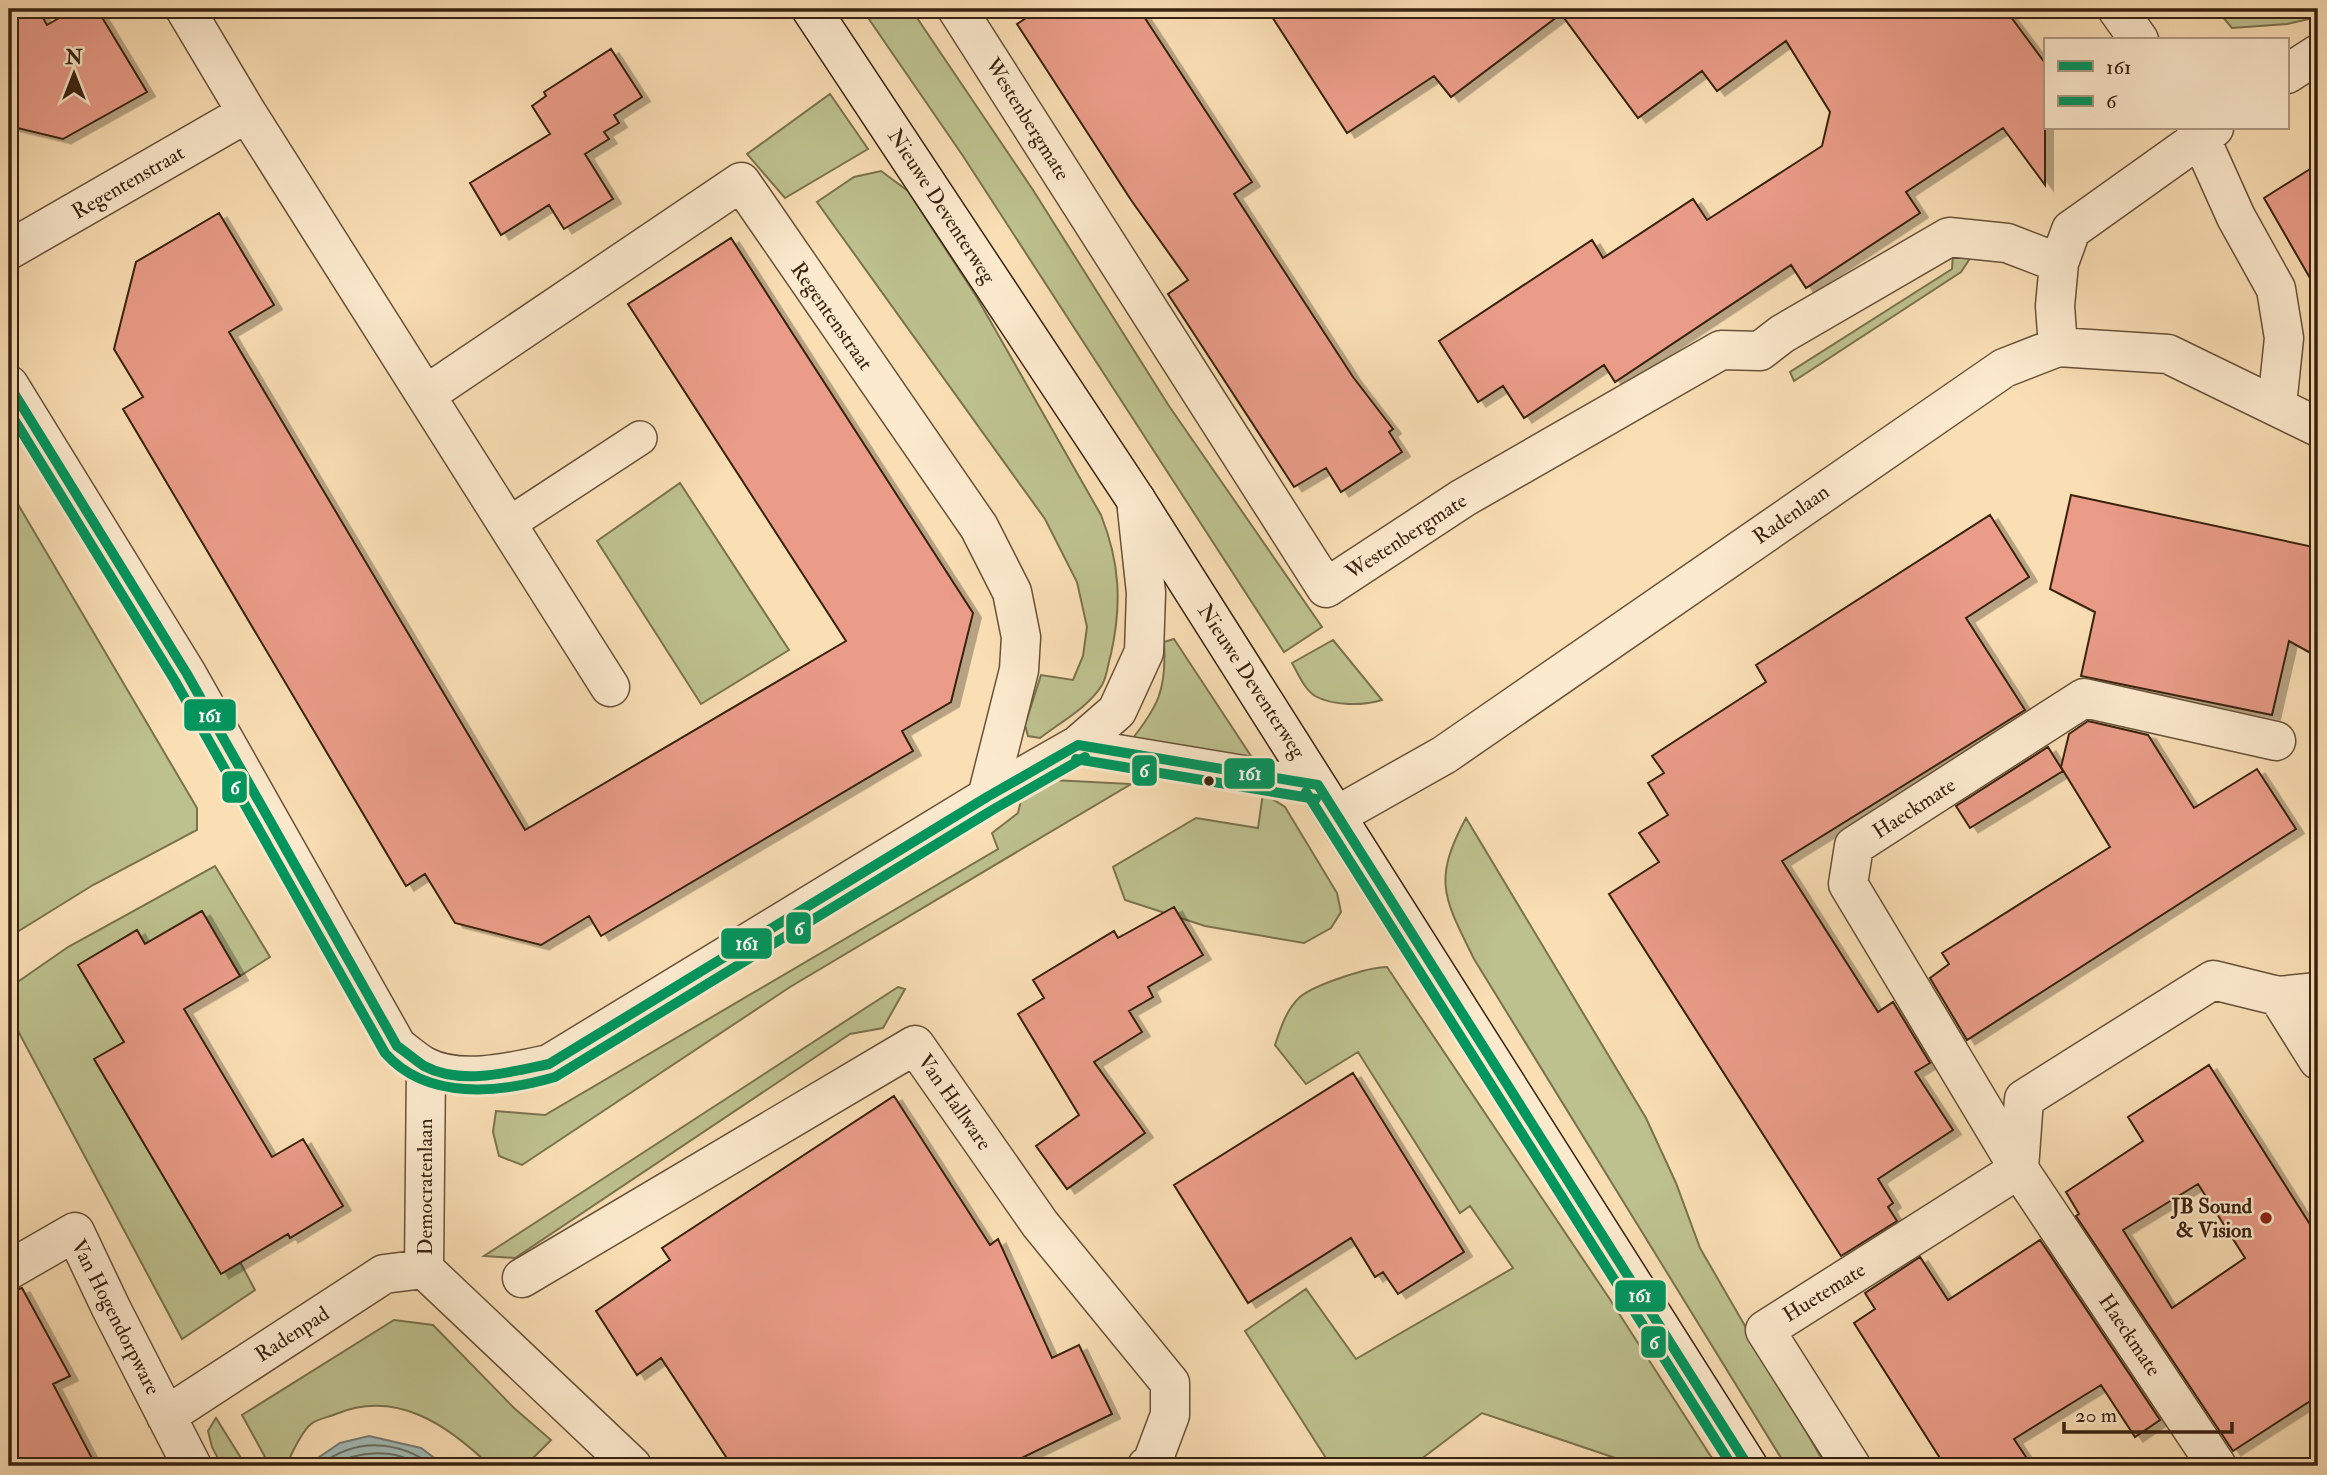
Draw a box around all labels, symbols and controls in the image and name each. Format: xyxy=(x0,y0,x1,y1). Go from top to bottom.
north arrow xyxy=(38,38,108,108)
legend xyxy=(2044,38,2288,130)
text: N xyxy=(64,46,83,70)
street label: Westenbergmate xyxy=(979,52,1076,186)
text: 161 xyxy=(2106,54,2131,81)
text: 6 xyxy=(2106,88,2118,115)
street label: Nieuwe Deventerweg xyxy=(881,124,1002,289)
street label: Regentenstraat xyxy=(67,139,190,226)
street label: Regentenstraat xyxy=(784,257,879,376)
street label: Radenlaan xyxy=(1748,478,1835,550)
street label: Westenbergmate xyxy=(1340,487,1472,586)
street label: Nieuwe Deventerweg xyxy=(1191,599,1312,764)
line badge: 161 xyxy=(183,698,237,732)
text: 161 xyxy=(199,704,222,728)
line badge: 6 xyxy=(1131,754,1158,787)
line badge: 161 xyxy=(1223,757,1276,790)
text: 6 xyxy=(1139,759,1150,783)
text: 161 xyxy=(1239,762,1262,786)
line badge: 6 xyxy=(221,770,248,804)
street label: Haeckmate xyxy=(1868,771,1961,845)
unlabelled marker xyxy=(1202,774,1216,788)
text: 6 xyxy=(230,776,241,800)
line badge: 6 xyxy=(785,911,812,945)
text: 6 xyxy=(794,917,805,941)
line badge: 161 xyxy=(720,927,773,960)
text: 161 xyxy=(736,932,759,956)
street label: Van Hallware xyxy=(912,1049,998,1156)
street label: Democratenlaan xyxy=(412,1118,439,1256)
place label: JB Sound & Vision xyxy=(2170,1193,2253,1244)
marker: JB Sound & Vision xyxy=(2258,1210,2274,1226)
street label: Van Hogendorpware xyxy=(65,1235,166,1400)
street label: Huetemate xyxy=(1778,1256,1871,1328)
line badge: 161 xyxy=(1614,1279,1667,1313)
text: 161 xyxy=(1629,1284,1652,1308)
street label: Haeckmate xyxy=(2092,1289,2167,1382)
street label: Radenpad xyxy=(250,1300,335,1368)
line badge: 6 xyxy=(1640,1325,1667,1359)
text: 6 xyxy=(1649,1331,1660,1355)
scale bar xyxy=(2064,1391,2232,1435)
text: 20 m xyxy=(2075,1402,2117,1429)

